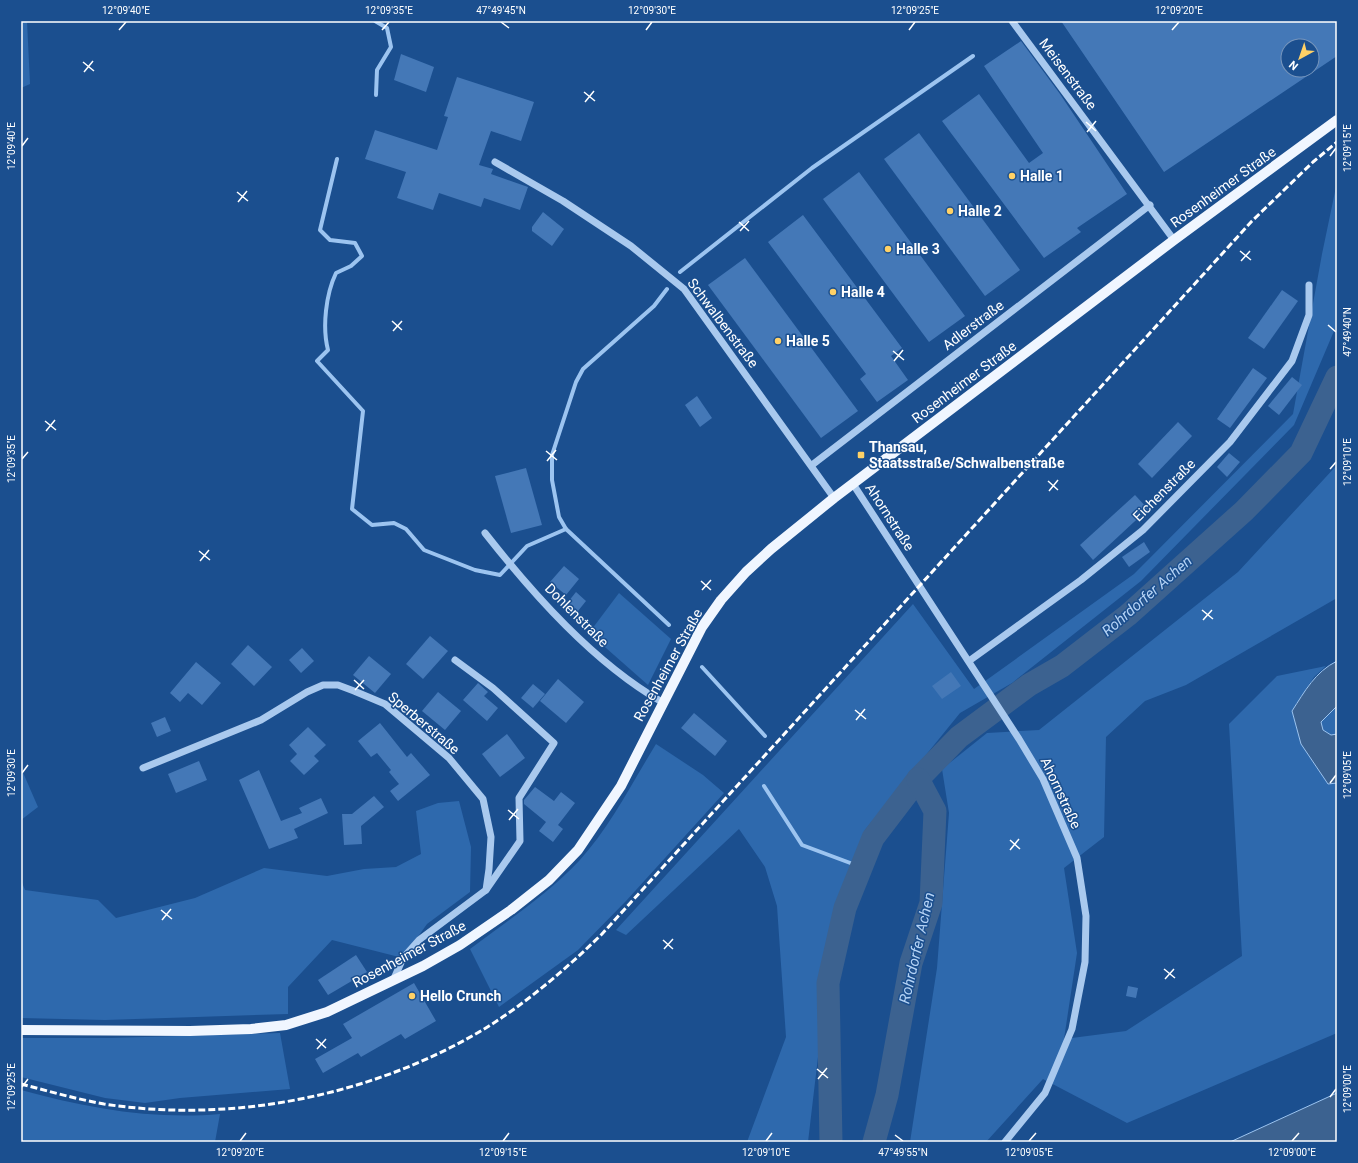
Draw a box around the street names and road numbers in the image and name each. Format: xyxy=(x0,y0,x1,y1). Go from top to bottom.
street label: Meisenstraße xyxy=(1036,35,1100,113)
street label: Rosenheimer Straße xyxy=(1167,143,1279,231)
street label: Schwalbenstraße xyxy=(684,275,762,371)
street label: Adlerstraße xyxy=(939,297,1007,353)
street label: Rosenheimer Straße xyxy=(909,338,1019,426)
street label: Eichenstraße xyxy=(1130,456,1198,524)
street label: Ahornstraße xyxy=(862,480,918,554)
street label: Dohlenstraße xyxy=(542,580,612,650)
street label: Rosenheimer Straße xyxy=(630,606,706,724)
street label: Sperberstraße xyxy=(385,689,463,757)
street label: Ahornstraße xyxy=(1037,755,1085,831)
street label: Rosenheimer Straße xyxy=(350,917,468,991)

